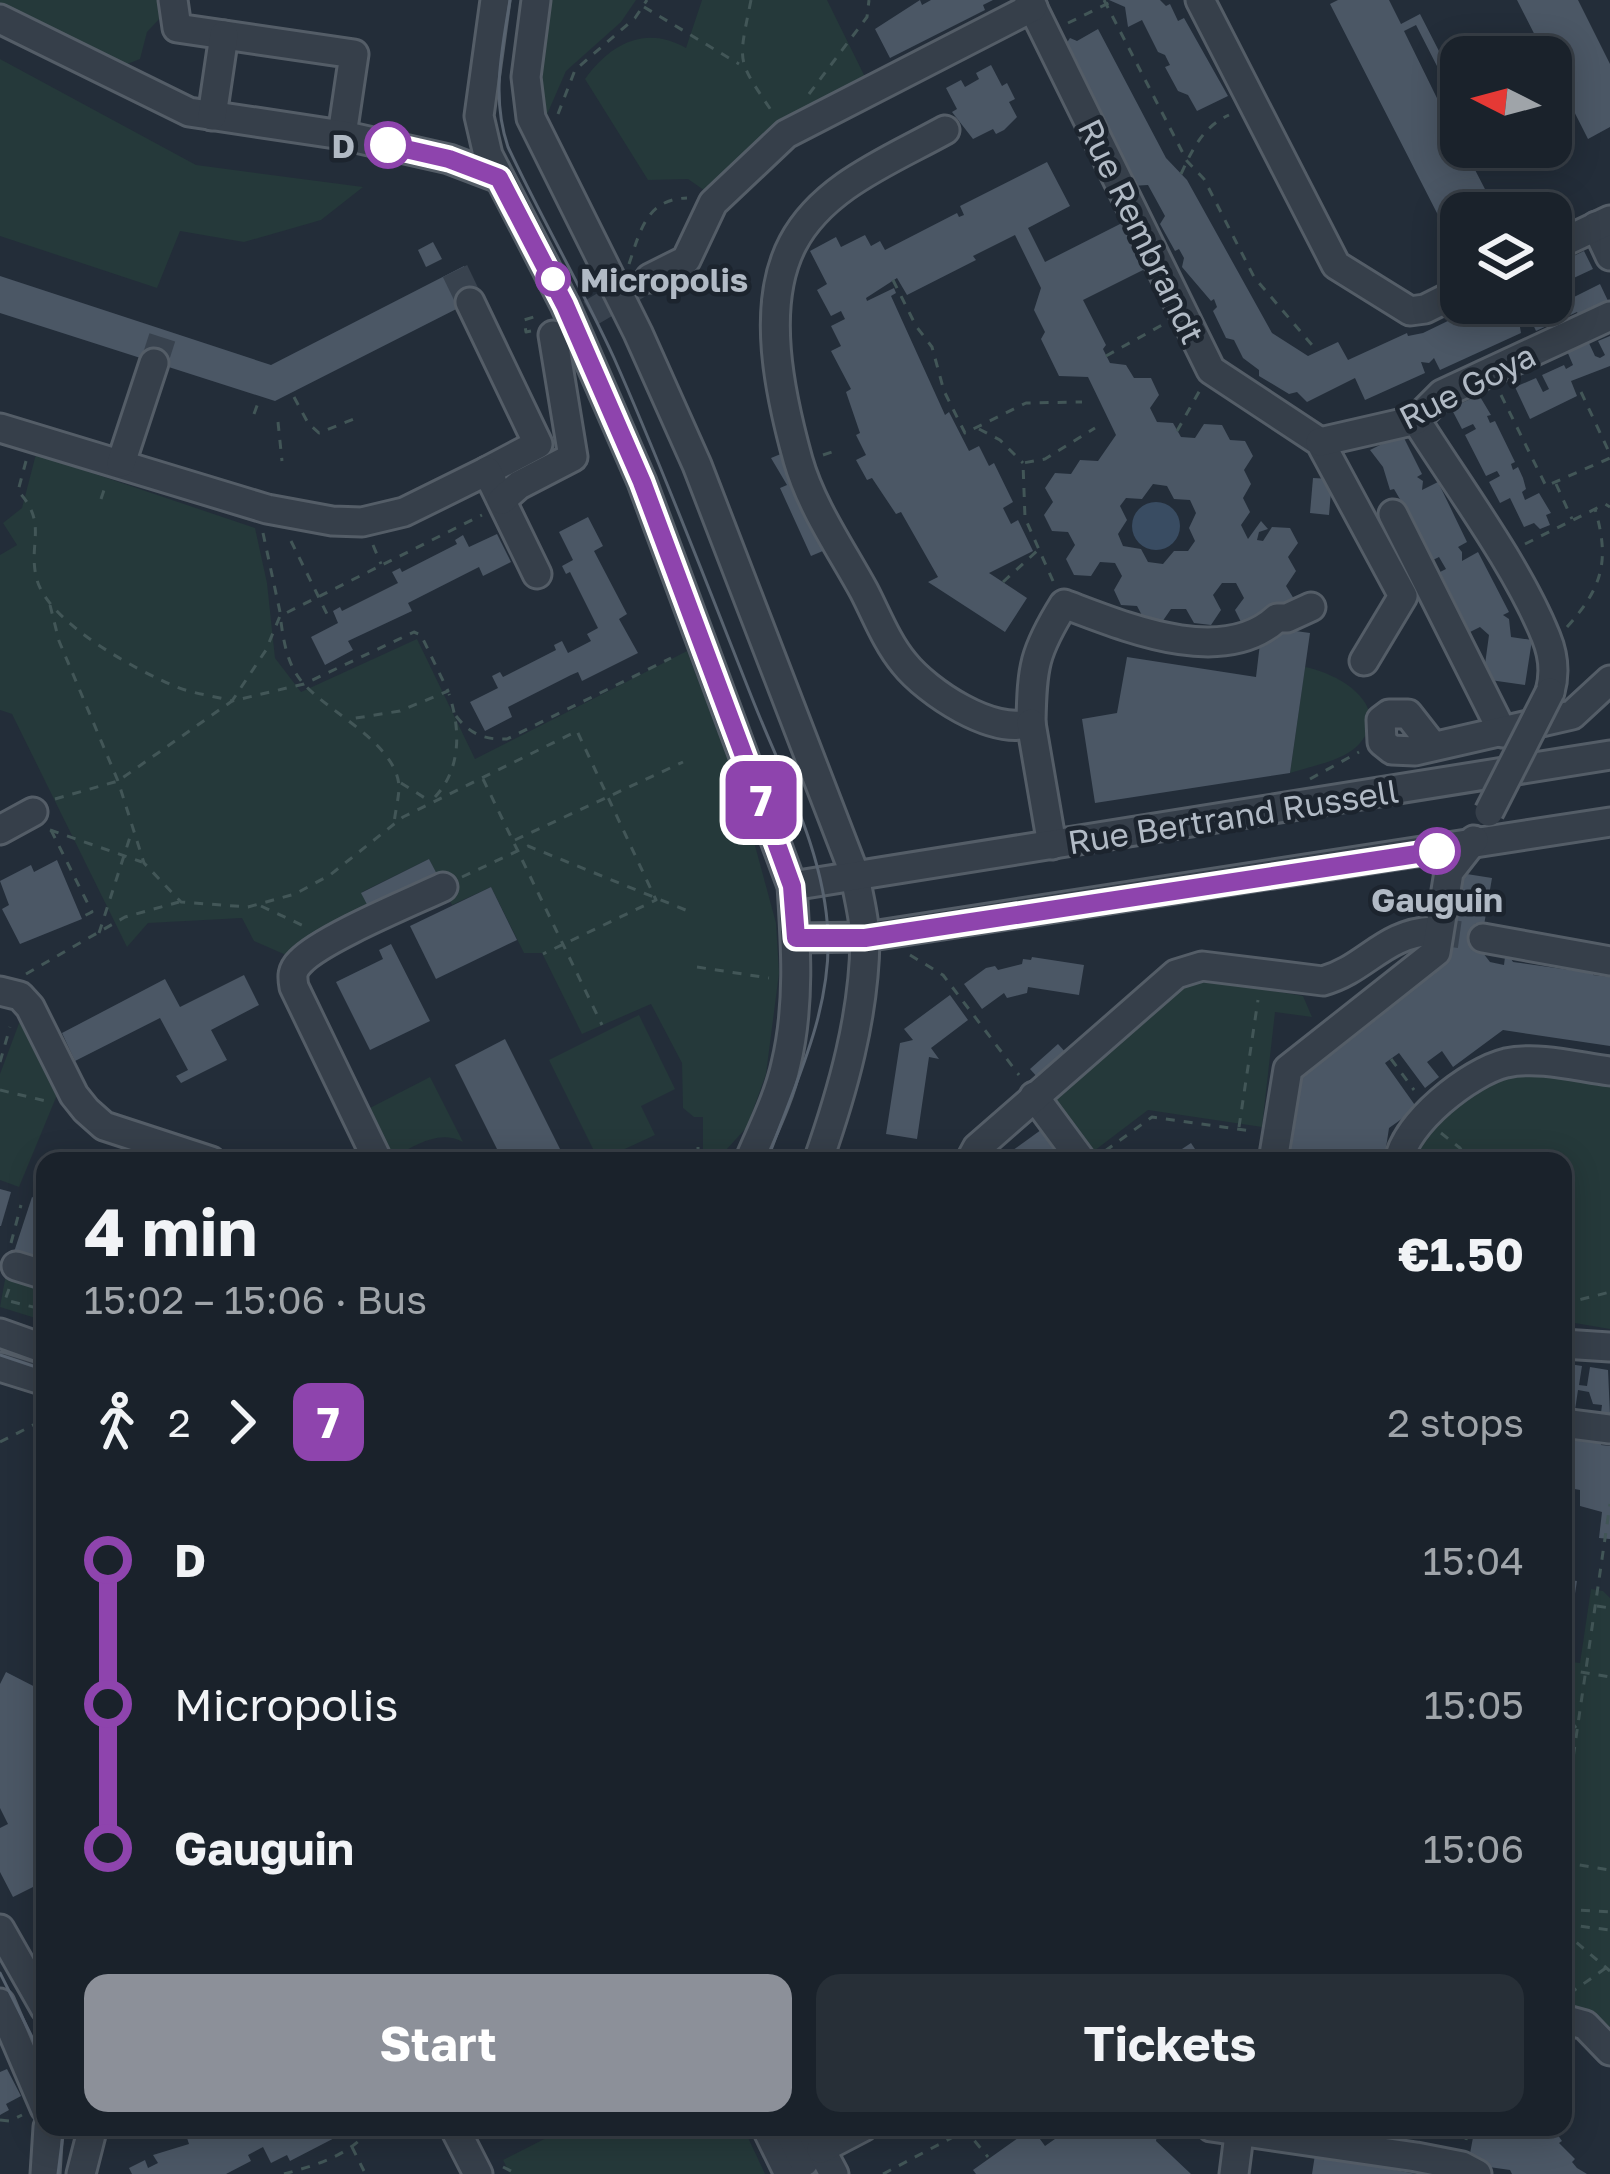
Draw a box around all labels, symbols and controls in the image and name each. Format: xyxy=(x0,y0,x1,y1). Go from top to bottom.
north arrow xyxy=(1440,36,1572,168)
map controls xyxy=(1440,36,1572,324)
street label: Rue Rembrandt xyxy=(1071,112,1213,350)
marker: D xyxy=(366,123,410,167)
place label: D xyxy=(331,126,355,165)
button: layers xyxy=(1440,192,1572,324)
place label: Micropolis xyxy=(580,260,748,299)
marker: Micropolis xyxy=(537,263,569,295)
street label: Rue Goya xyxy=(1392,335,1542,437)
line badge: 7 xyxy=(722,761,800,839)
street label: Rue Bertrand Russell xyxy=(1065,771,1401,861)
text: 7 xyxy=(750,775,772,825)
marker: Gauguin xyxy=(1415,829,1459,873)
place label: Gauguin xyxy=(1371,880,1503,919)
text: 4 min xyxy=(84,1191,258,1271)
text: €1.50 xyxy=(1398,1227,1524,1281)
text: 15:02 – 15:06 · Bus xyxy=(84,1276,427,1323)
icon: walk xyxy=(84,1389,150,1455)
icon: forward xyxy=(209,1389,275,1455)
text: 7 xyxy=(317,1397,340,1447)
text: 2 xyxy=(168,1399,191,1446)
text: 2 stops xyxy=(1387,1399,1524,1446)
text: D xyxy=(174,1533,206,1587)
text: 15:04 xyxy=(1423,1537,1524,1584)
text: Micropolis xyxy=(174,1677,398,1731)
text: 15:05 xyxy=(1424,1681,1524,1728)
text: Gauguin xyxy=(174,1821,354,1875)
text: 15:06 xyxy=(1423,1825,1524,1872)
button: Start xyxy=(84,1974,792,2112)
button: Tickets xyxy=(816,1974,1524,2112)

